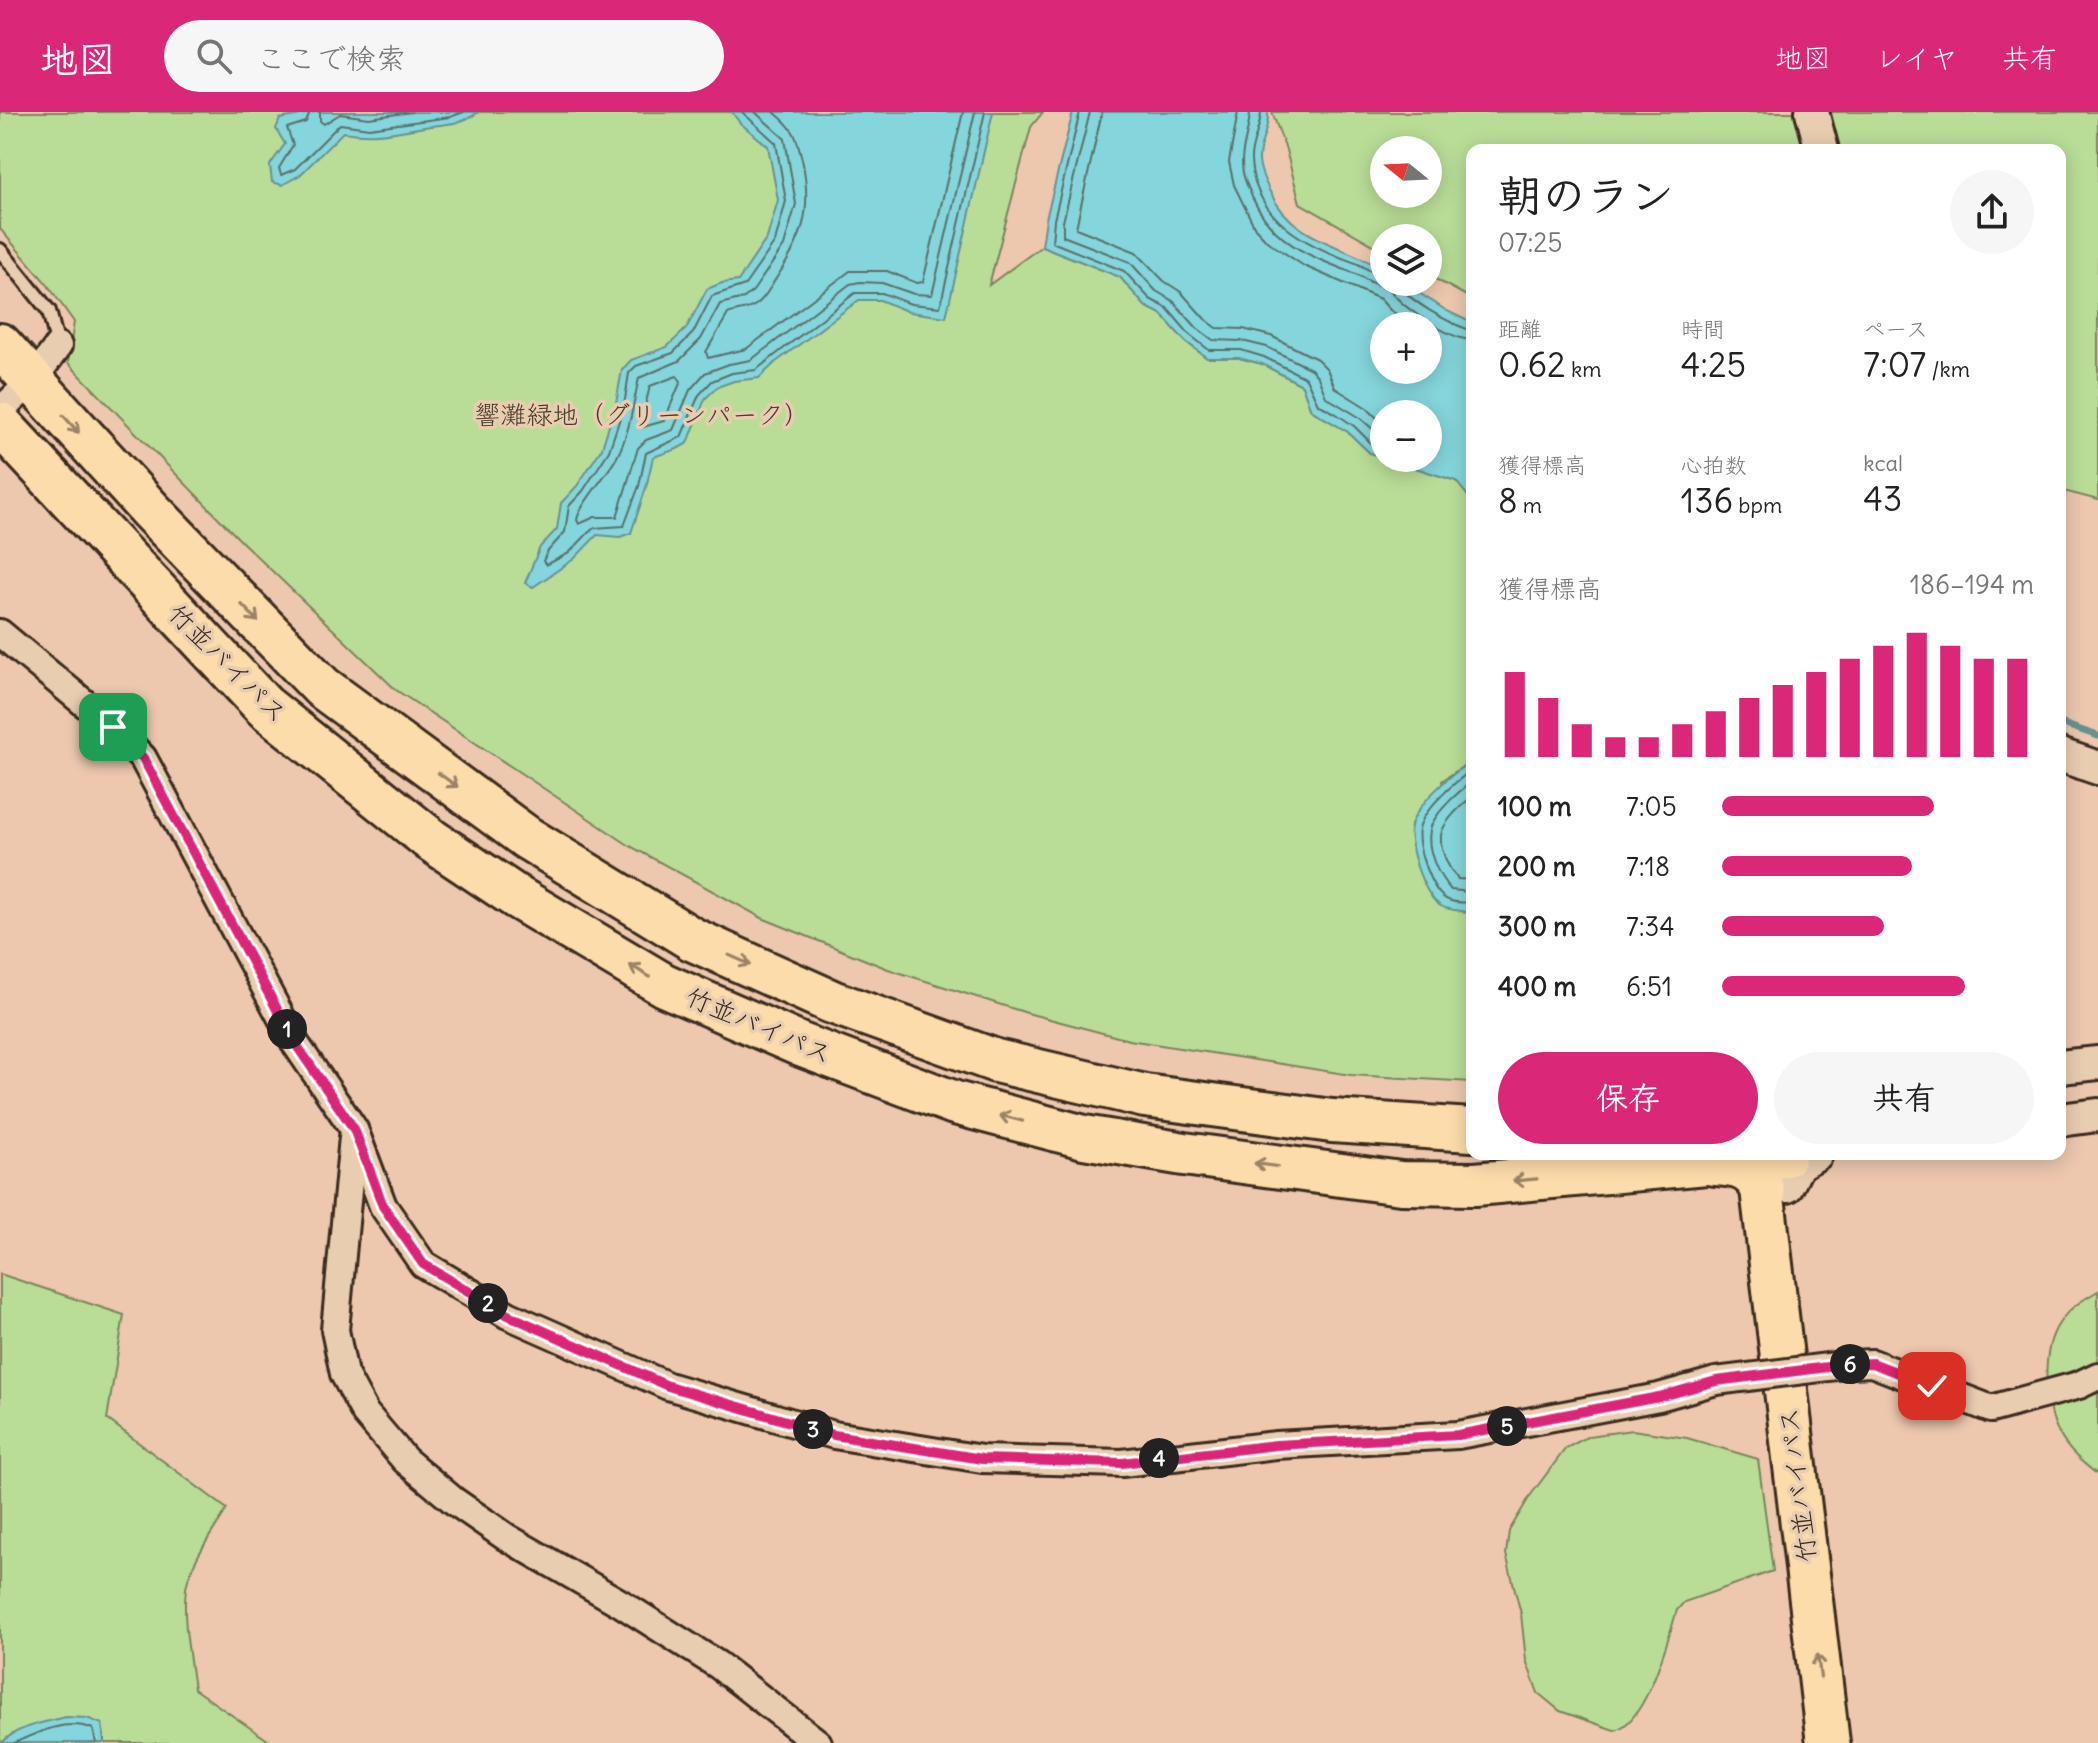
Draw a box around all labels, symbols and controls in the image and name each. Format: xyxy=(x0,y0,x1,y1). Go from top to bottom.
search box xyxy=(164,20,724,92)
icon: search xyxy=(192,34,236,78)
text: 地図 xyxy=(40,36,116,83)
text: ここで検索 xyxy=(256,39,406,77)
text: 地図 xyxy=(1775,40,1831,76)
text: レイヤ xyxy=(1875,40,1958,76)
text: 共有 xyxy=(2002,40,2058,76)
north arrow xyxy=(1370,136,1442,208)
map controls xyxy=(1370,136,1442,472)
text: 朝のラン xyxy=(1498,168,1674,223)
button: share xyxy=(1950,170,2034,254)
button: layers xyxy=(1370,224,1442,296)
text: 07:25 xyxy=(1498,226,1563,259)
button: + xyxy=(1370,312,1442,384)
text: 距離 xyxy=(1498,315,1542,343)
text: 時間 xyxy=(1681,315,1725,343)
text: ペース xyxy=(1863,315,1928,343)
text: 0.62 xyxy=(1498,343,1566,386)
text: 4:25 xyxy=(1681,343,1746,386)
text: 7:07 xyxy=(1863,343,1926,386)
text: km xyxy=(1566,355,1601,383)
text: /km xyxy=(1926,355,1970,383)
park label: 響灘緑地（グリーンパーク） xyxy=(474,398,810,431)
button: − xyxy=(1370,400,1442,472)
one-way arrow xyxy=(62,413,80,433)
text: kcal xyxy=(1863,449,1903,477)
text: 獲得標高 xyxy=(1498,451,1586,479)
text: 心拍数 xyxy=(1681,451,1747,479)
text: 43 xyxy=(1863,477,1902,520)
text: 8 xyxy=(1498,479,1518,522)
text: 136 xyxy=(1681,479,1733,522)
text: m xyxy=(1518,491,1542,519)
text: bpm xyxy=(1733,491,1782,519)
text: 186–194 m xyxy=(1910,568,2034,601)
text: 獲得標高 xyxy=(1498,572,1602,605)
street label: 竹並バイパス xyxy=(161,596,295,730)
one-way arrow xyxy=(240,603,259,623)
pin xyxy=(79,693,147,761)
icon: arrive xyxy=(91,705,135,749)
one-way arrow xyxy=(436,772,458,788)
text: 100 m xyxy=(1498,790,1572,823)
text: 7:05 xyxy=(1626,790,1677,823)
text: 200 m xyxy=(1498,850,1575,883)
text: 7:18 xyxy=(1626,850,1670,883)
text: 300 m xyxy=(1498,910,1576,943)
text: 7:34 xyxy=(1626,910,1674,943)
one-way arrow xyxy=(728,953,752,968)
one-way arrow xyxy=(629,963,652,979)
text: 400 m xyxy=(1498,970,1576,1003)
text: 6:51 xyxy=(1626,970,1672,1003)
street label: 竹並バイパス xyxy=(681,979,837,1071)
pin: 1 xyxy=(267,1009,307,1049)
text: 1 xyxy=(283,1015,291,1043)
button: 保存 xyxy=(1498,1052,1758,1144)
button: 共有 xyxy=(1774,1052,2034,1144)
one-way arrow xyxy=(999,1109,1025,1124)
one-way arrow xyxy=(1254,1157,1280,1172)
one-way arrow xyxy=(1512,1172,1539,1187)
pin: 2 xyxy=(468,1283,508,1323)
text: 2 xyxy=(482,1289,494,1317)
pin: 6 xyxy=(1830,1344,1870,1384)
text: 6 xyxy=(1844,1350,1856,1378)
pin xyxy=(1898,1352,1966,1420)
icon: check xyxy=(1910,1364,1954,1408)
pin: 5 xyxy=(1487,1406,1527,1446)
street label: 竹並バイパス xyxy=(1771,1406,1823,1564)
pin: 3 xyxy=(793,1409,833,1449)
text: 5 xyxy=(1501,1412,1513,1440)
text: 3 xyxy=(807,1415,819,1443)
pin: 4 xyxy=(1139,1438,1179,1478)
text: 4 xyxy=(1153,1444,1165,1472)
one-way arrow xyxy=(1811,1653,1826,1679)

